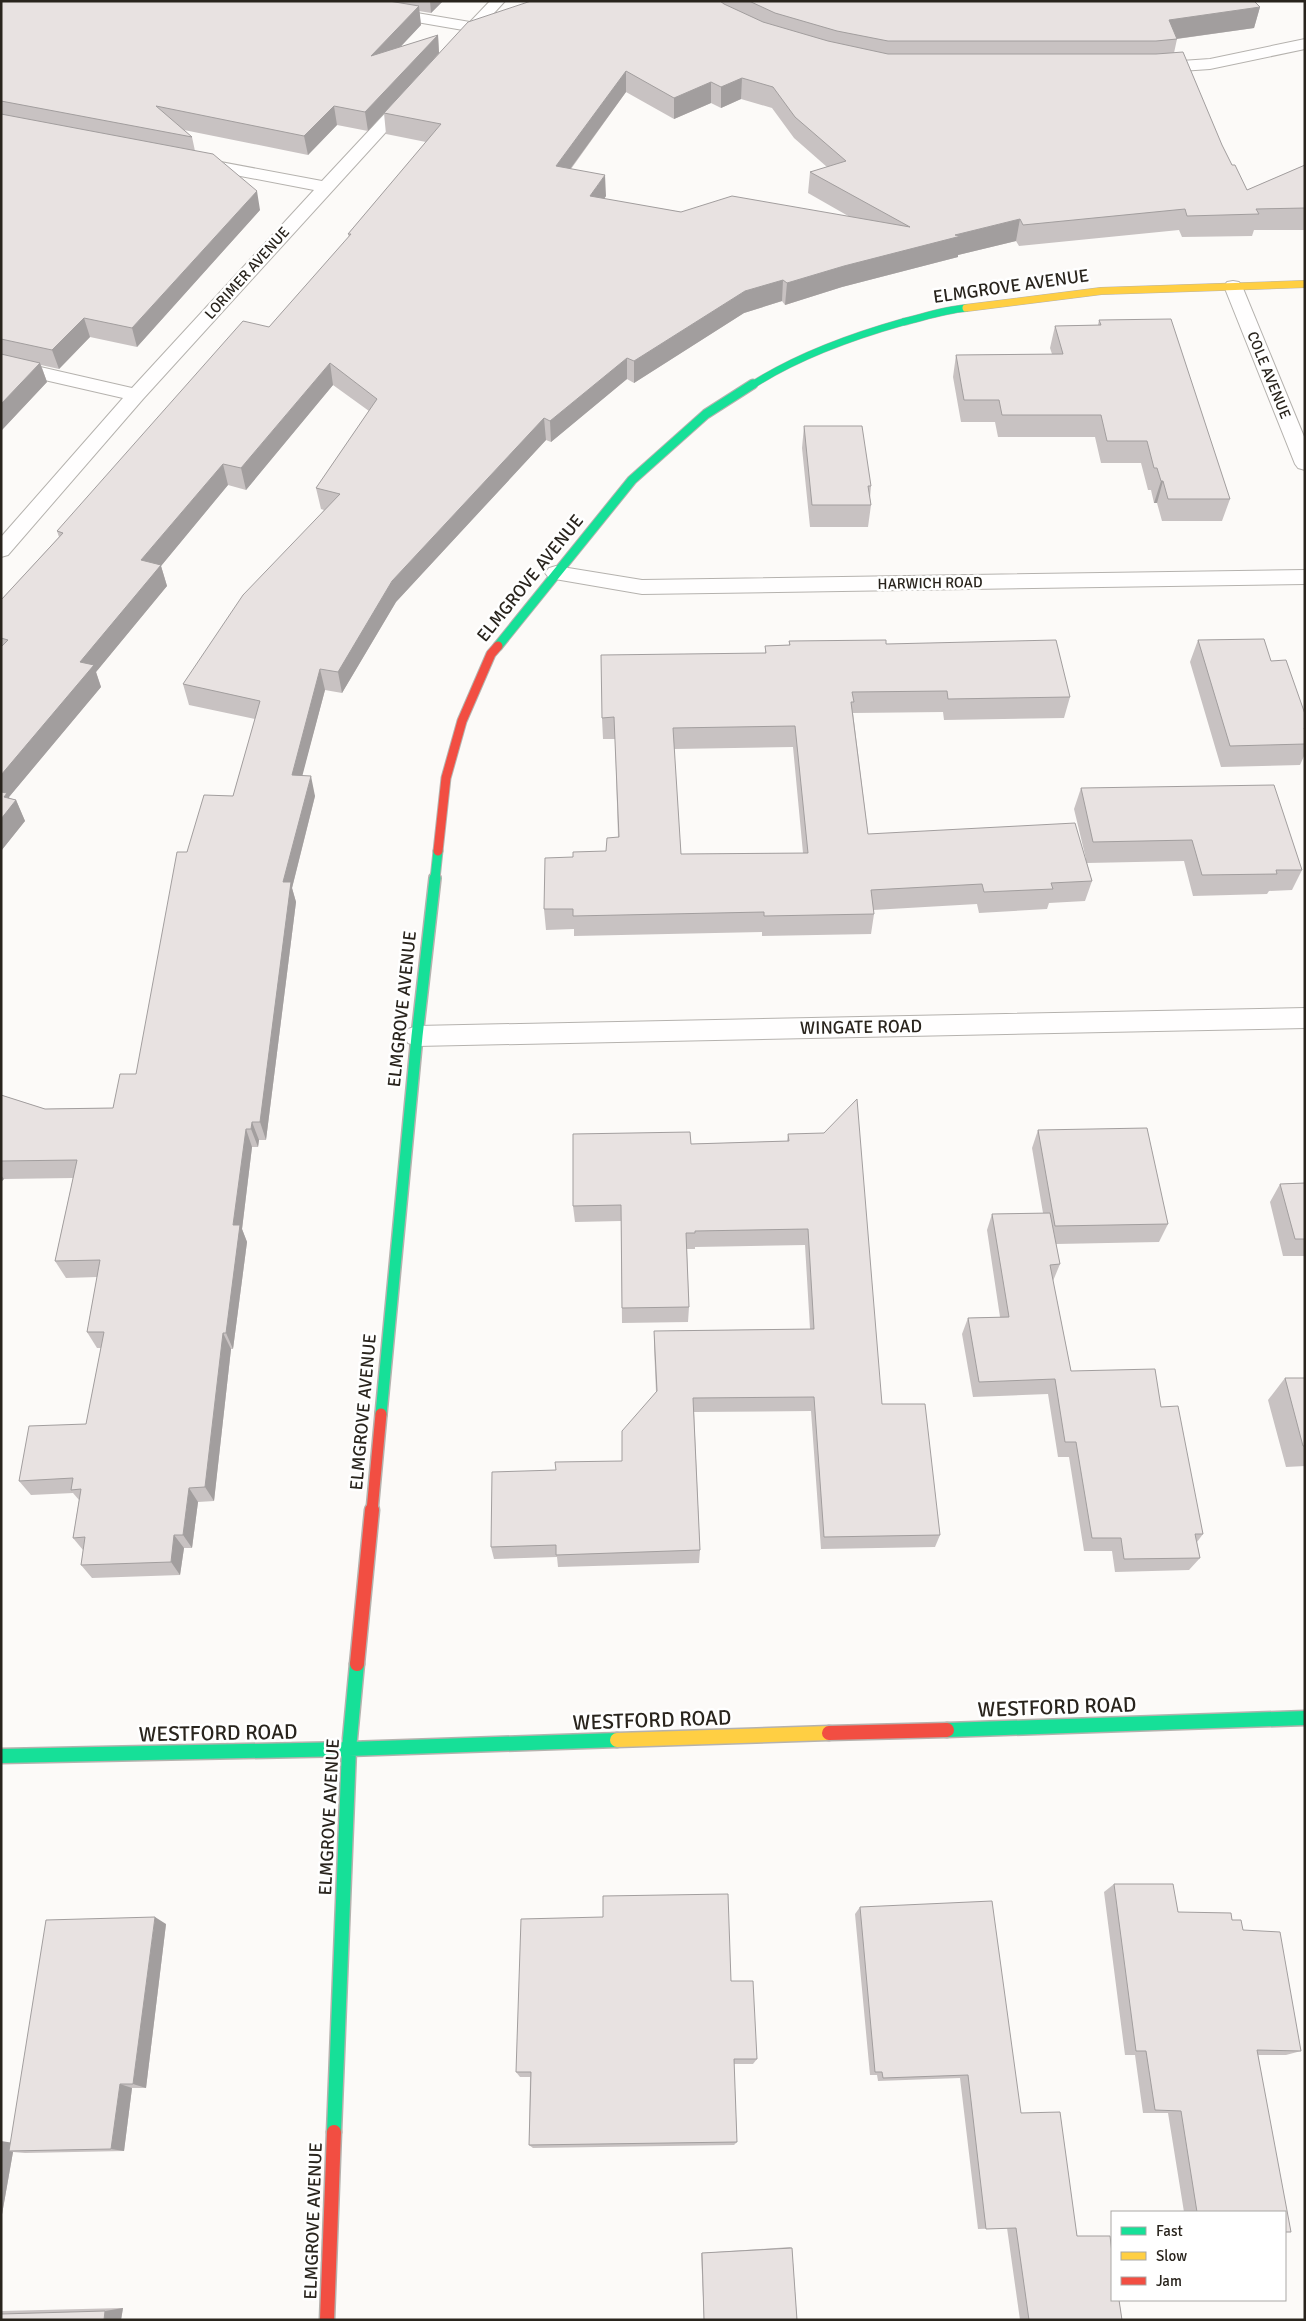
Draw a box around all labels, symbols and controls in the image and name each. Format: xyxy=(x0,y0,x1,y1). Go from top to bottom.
street label: LORIMER AVENUE xyxy=(201,223,293,323)
street label: ELMGROVE AVENUE xyxy=(932,264,1090,308)
street label: COLE AVENUE xyxy=(1243,329,1295,421)
street label: ELMGROVE AVENUE xyxy=(472,510,588,646)
street label: HARWICH ROAD xyxy=(877,573,983,593)
street label: ELMGROVE AVENUE xyxy=(383,930,421,1088)
street label: WINGATE ROAD xyxy=(800,1015,922,1039)
street label: ELMGROVE AVENUE xyxy=(345,1333,381,1491)
street label: WESTFORD ROAD xyxy=(977,1691,1137,1723)
street label: WESTFORD ROAD xyxy=(572,1704,732,1736)
street label: WESTFORD ROAD xyxy=(138,1719,298,1747)
street label: ELMGROVE AVENUE xyxy=(314,1738,344,1896)
street label: ELMGROVE AVENUE xyxy=(299,2142,327,2300)
legend xyxy=(1111,2211,1286,2301)
text: Fast xyxy=(1156,2222,1183,2240)
text: Slow xyxy=(1156,2247,1187,2265)
text: Jam xyxy=(1156,2272,1182,2290)

